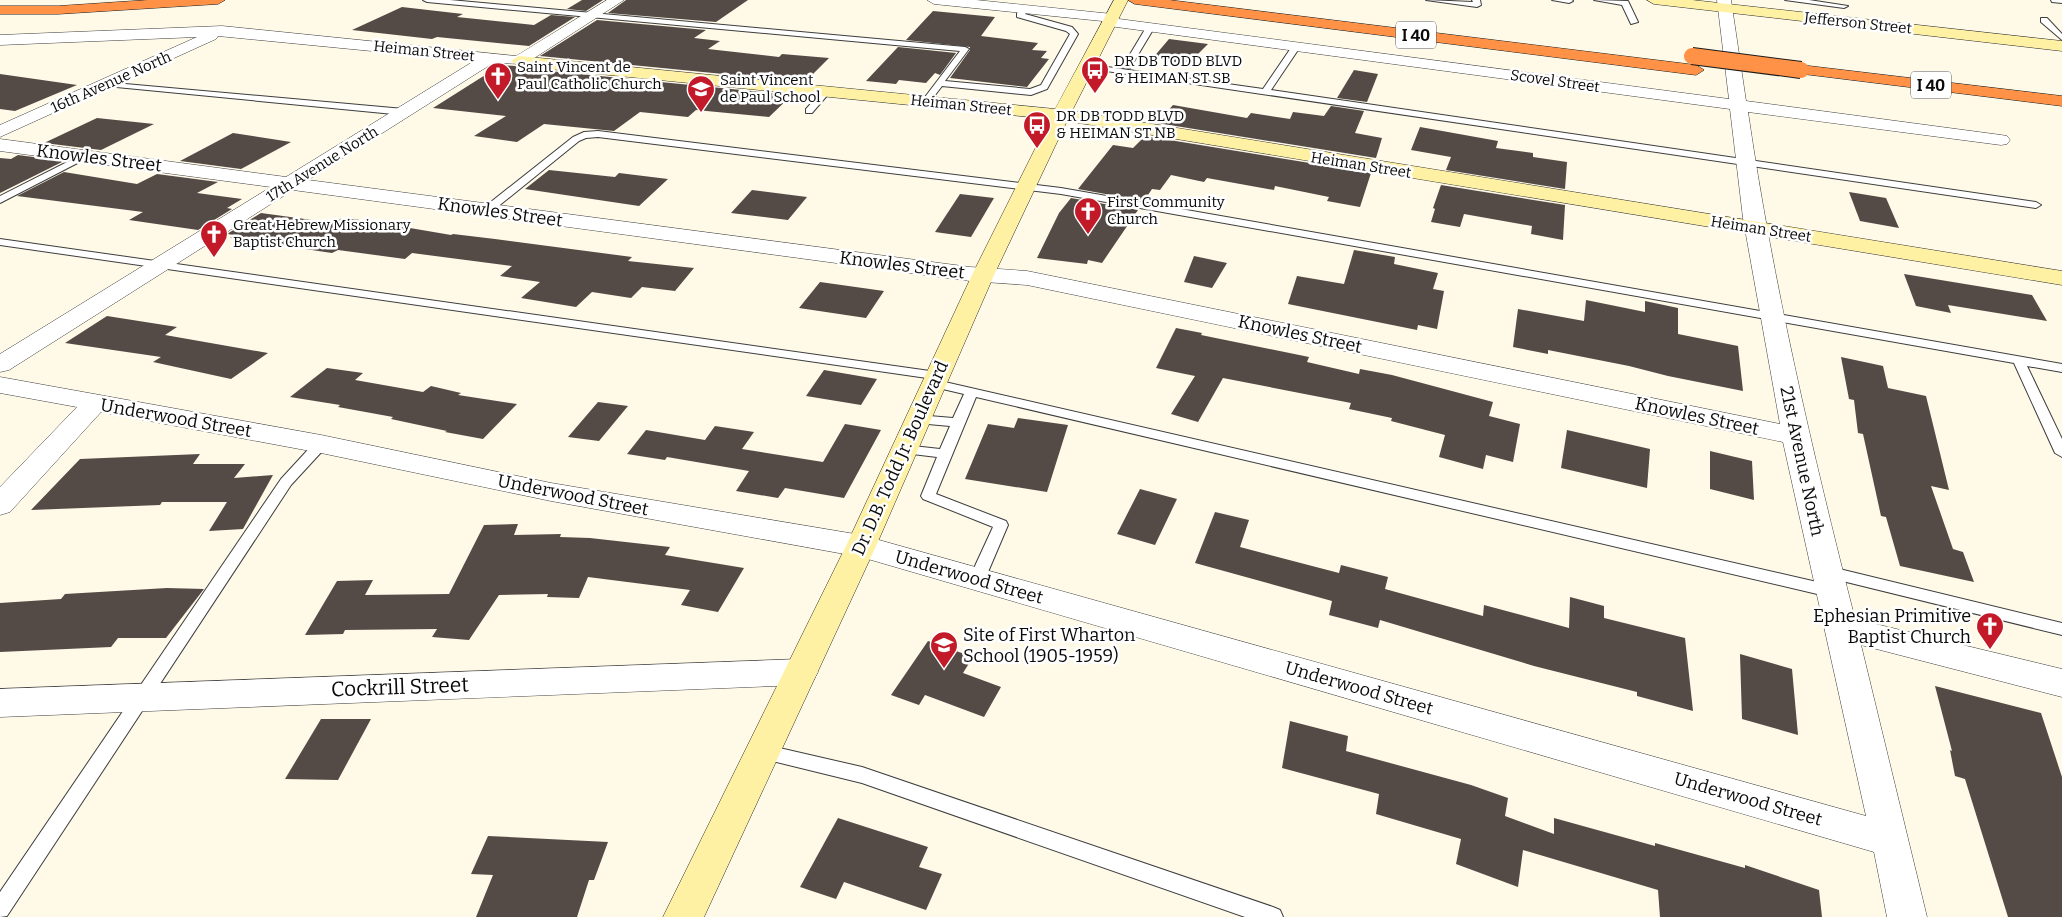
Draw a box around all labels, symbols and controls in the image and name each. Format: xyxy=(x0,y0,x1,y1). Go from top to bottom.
street label: Jefferson Street xyxy=(1802,8,1913,38)
road number: I 40 xyxy=(1396,22,1436,48)
street label: Heiman Street xyxy=(372,37,476,65)
street label: 16th Avenue North xyxy=(48,47,175,117)
place label: DR DB TODD BLVD & HEIMAN ST SB xyxy=(1114,52,1242,87)
bus stop icon: DR DB TODD BLVD & HEIMAN ST SB xyxy=(1080,55,1110,94)
place label: Saint Vincent de Paul Catholic Church xyxy=(517,58,662,93)
church icon: Saint Vincent de Paul Catholic Church xyxy=(483,61,513,100)
street label: Scovel Street xyxy=(1509,66,1601,96)
place label: Saint Vincent de Paul School xyxy=(720,71,821,106)
road number: I 40 xyxy=(1911,72,1951,98)
school or university icon: Saint Vincent de Paul School xyxy=(686,74,716,113)
street label: Heiman Street xyxy=(909,91,1013,119)
place label: DR DB TODD BLVD & HEIMAN ST NB xyxy=(1056,107,1184,142)
bus stop icon: DR DB TODD BLVD & HEIMAN ST NB xyxy=(1022,110,1052,149)
street label: 17th Avenue North xyxy=(263,122,382,206)
street label: Knowles Street xyxy=(35,139,163,177)
street label: Heiman Street xyxy=(1309,148,1413,182)
street label: Knowles Street xyxy=(436,192,564,232)
place label: First Community Church xyxy=(1107,193,1225,228)
church icon: First Community Church xyxy=(1073,196,1103,235)
street label: Heiman Street xyxy=(1709,212,1813,246)
place label: Great Hebrew Missionary Baptist Church xyxy=(233,216,411,251)
church icon: Great Hebrew Missionary Baptist Church xyxy=(199,219,229,258)
street label: Knowles Street xyxy=(838,246,966,284)
street label: Knowles Street xyxy=(1236,310,1364,358)
street label: Dr. D.B. Todd Jr. Boulevard xyxy=(847,357,953,559)
street label: 21st Avenue North xyxy=(1775,384,1829,538)
street label: Knowles Street xyxy=(1633,392,1761,440)
street label: Underwood Street xyxy=(99,394,254,442)
street label: Underwood Street xyxy=(496,470,651,521)
street label: Underwood Street xyxy=(892,545,1046,609)
place label: Ephesian Primitive Baptist Church xyxy=(1813,605,1971,648)
church icon: Ephesian Primitive Baptist Church xyxy=(1975,611,2005,650)
place label: Site of First Wharton School (1905-1959) xyxy=(963,624,1136,667)
school or university icon: Site of First Wharton School (1905-1959) xyxy=(929,630,959,669)
street label: Underwood Street xyxy=(1282,656,1436,720)
street label: Cockrill Street xyxy=(331,672,470,702)
street label: Underwood Street xyxy=(1671,767,1825,831)

